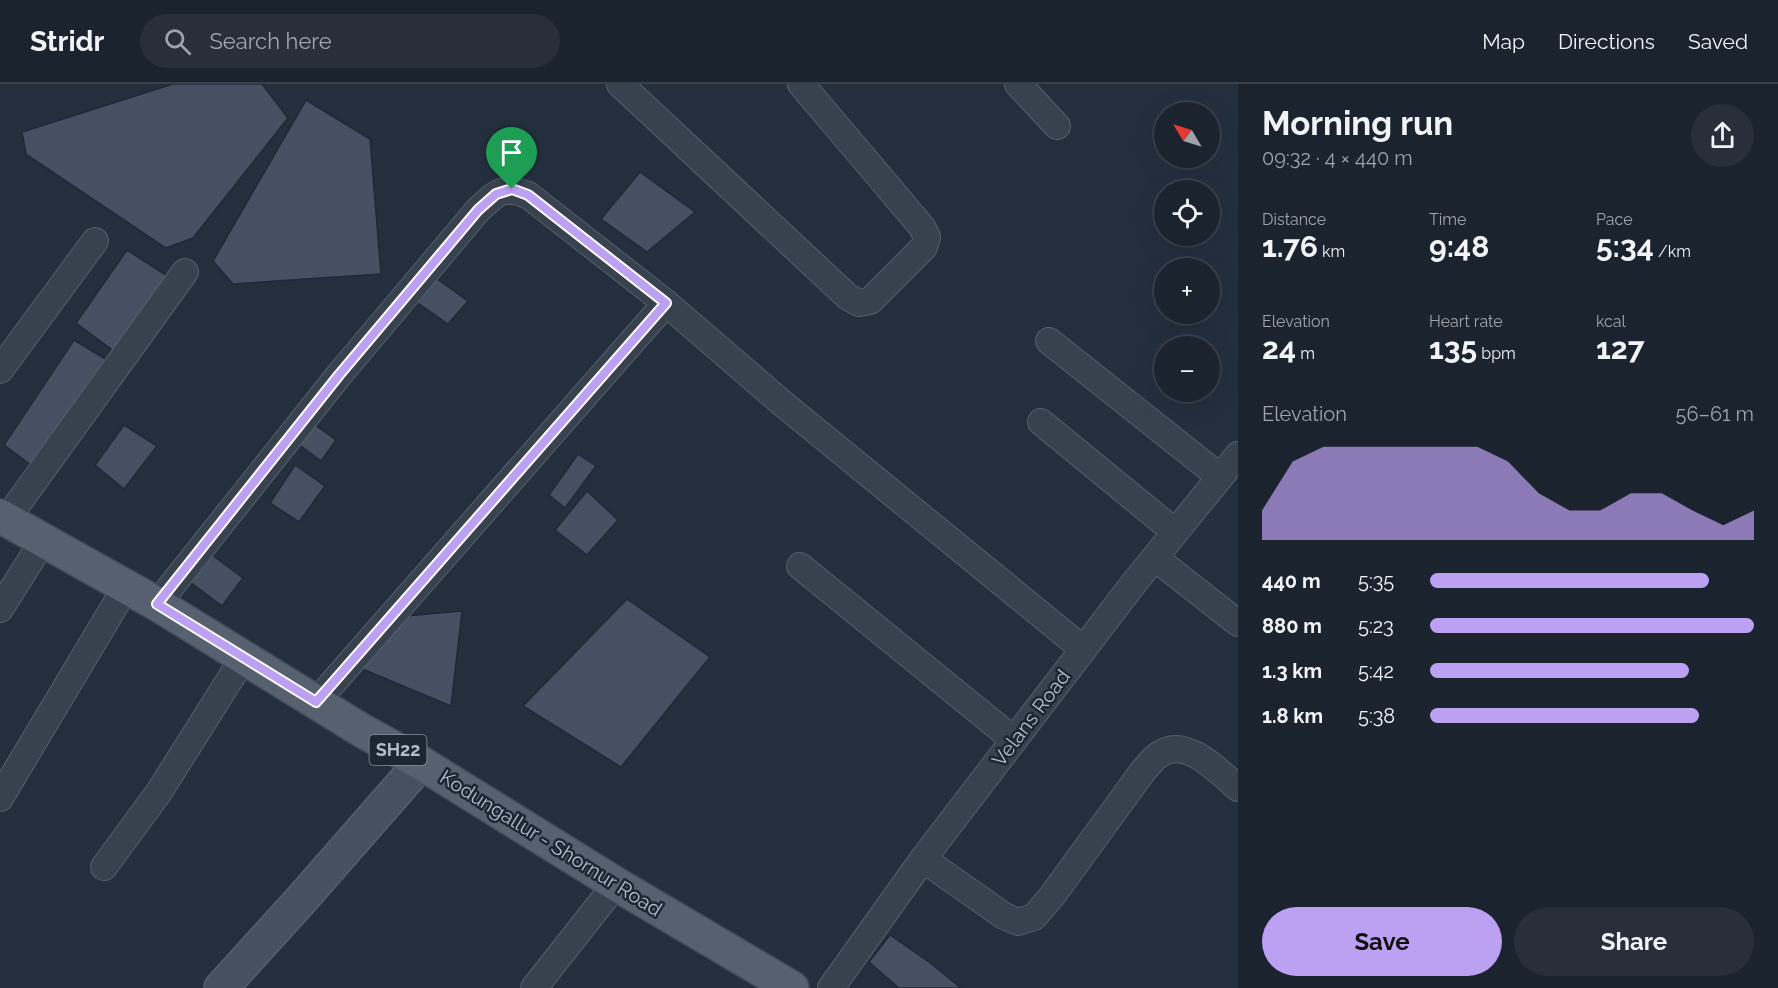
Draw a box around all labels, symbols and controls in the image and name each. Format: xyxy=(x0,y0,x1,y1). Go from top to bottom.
search box xyxy=(140,14,560,68)
text: Stridr xyxy=(30,25,104,58)
icon: search xyxy=(161,25,194,58)
text: Search here xyxy=(209,28,332,54)
text: Map xyxy=(1482,29,1525,54)
text: Directions xyxy=(1558,29,1655,54)
text: Saved xyxy=(1688,29,1748,54)
north arrow xyxy=(1154,102,1220,168)
map controls xyxy=(1154,102,1220,402)
text: Morning run xyxy=(1262,104,1453,143)
button: share xyxy=(1691,104,1754,167)
pin xyxy=(486,127,537,189)
icon: arrive xyxy=(495,136,528,169)
text: 09:32 · 4 × 440 m xyxy=(1262,146,1413,170)
button: locate xyxy=(1154,180,1220,246)
text: Distance xyxy=(1262,210,1326,229)
text: Time xyxy=(1429,210,1466,229)
text: Pace xyxy=(1596,210,1633,229)
text: 1.76 xyxy=(1262,229,1318,264)
text: 9:48 xyxy=(1429,229,1489,264)
text: 5:34 xyxy=(1596,229,1654,264)
text: km xyxy=(1318,242,1345,261)
text: /km xyxy=(1654,242,1691,261)
button: + xyxy=(1154,258,1220,324)
text: Elevation xyxy=(1262,312,1330,331)
text: Heart rate xyxy=(1429,312,1503,331)
text: kcal xyxy=(1596,312,1626,331)
text: 24 xyxy=(1262,331,1296,366)
text: 135 xyxy=(1429,331,1477,366)
text: 127 xyxy=(1596,331,1645,366)
button: − xyxy=(1154,336,1220,402)
text: m xyxy=(1296,344,1315,363)
text: bpm xyxy=(1477,344,1516,363)
text: Elevation xyxy=(1262,402,1347,426)
text: 56–61 m xyxy=(1676,402,1754,426)
text: 440 m xyxy=(1262,569,1321,593)
text: 5:35 xyxy=(1358,569,1394,593)
text: 880 m xyxy=(1262,614,1322,638)
text: 5:23 xyxy=(1358,614,1394,638)
text: 1.3 km xyxy=(1262,659,1322,683)
text: 5:42 xyxy=(1358,659,1394,683)
street label: Velans Road xyxy=(987,665,1075,771)
text: 1.8 km xyxy=(1262,704,1323,728)
text: 5:38 xyxy=(1358,704,1395,728)
road number: SH22 xyxy=(370,735,426,765)
street label: Kodungallur - Shornur Road xyxy=(436,765,666,921)
button: Save xyxy=(1262,907,1502,976)
button: Share xyxy=(1514,907,1754,976)

